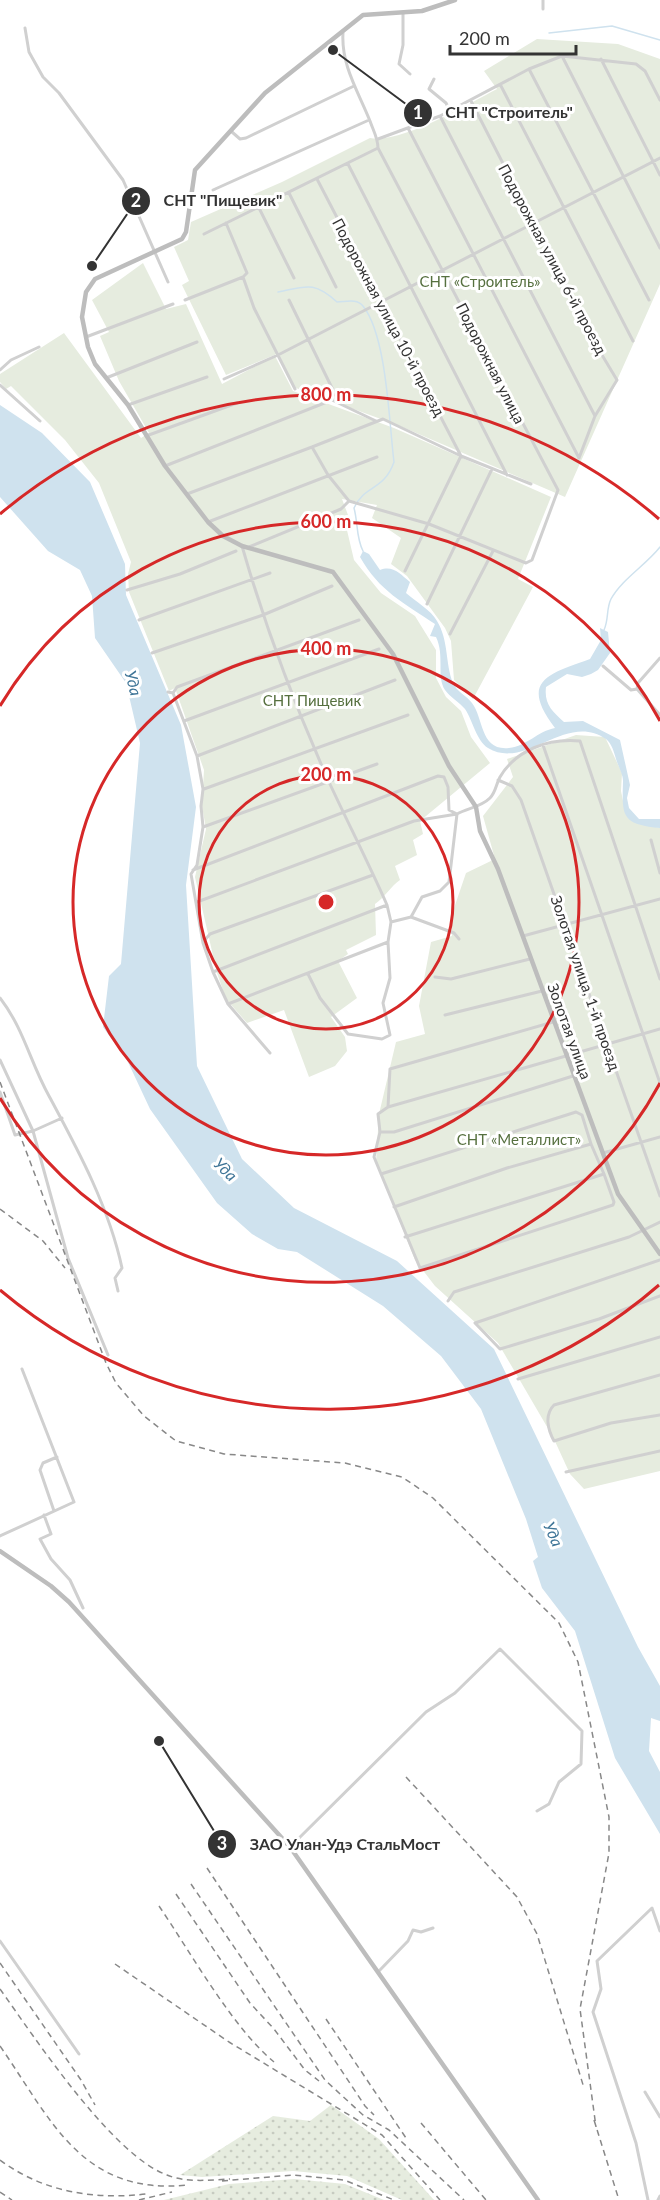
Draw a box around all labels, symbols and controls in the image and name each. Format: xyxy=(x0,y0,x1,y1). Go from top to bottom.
scale bar xyxy=(450,18,576,56)
text: 200 m xyxy=(459,27,510,49)
callout: СНТ "Строитель" xyxy=(403,96,585,130)
text: 1 xyxy=(413,101,423,123)
text: СНТ "Строитель" xyxy=(445,102,573,121)
street label: Подорожная улица 6-й проезд xyxy=(495,161,611,357)
callout: СНТ "Пищевик" xyxy=(121,184,294,218)
text: 2 xyxy=(131,189,141,211)
text: СНТ "Пищевик" xyxy=(164,190,282,209)
street label: Подорожная улица 10-й проезд xyxy=(329,215,449,419)
park label: СНТ «Строитель» xyxy=(419,272,541,290)
street label: Подорожная улица xyxy=(453,300,529,426)
text: 800 m xyxy=(301,383,351,405)
text: 600 m xyxy=(301,510,351,532)
text: 400 m xyxy=(301,637,351,659)
water label: Уда xyxy=(122,668,146,698)
park label: СНТ Пищевик xyxy=(263,691,361,709)
text: 200 m xyxy=(301,763,351,785)
centre of rings xyxy=(316,892,336,912)
street label: Золотая улица, 1-й проезд xyxy=(548,893,624,1073)
street label: Золотая улица xyxy=(544,980,596,1082)
park label: СНТ «Металлист» xyxy=(457,1130,581,1148)
water label: Уда xyxy=(210,1153,242,1185)
water label: Уда xyxy=(540,1519,568,1549)
callout: ЗАО Улан-Удэ СтальМост xyxy=(207,1827,452,1861)
text: 3 xyxy=(217,1832,227,1854)
text: ЗАО Улан-Удэ СтальМост xyxy=(250,1834,441,1853)

